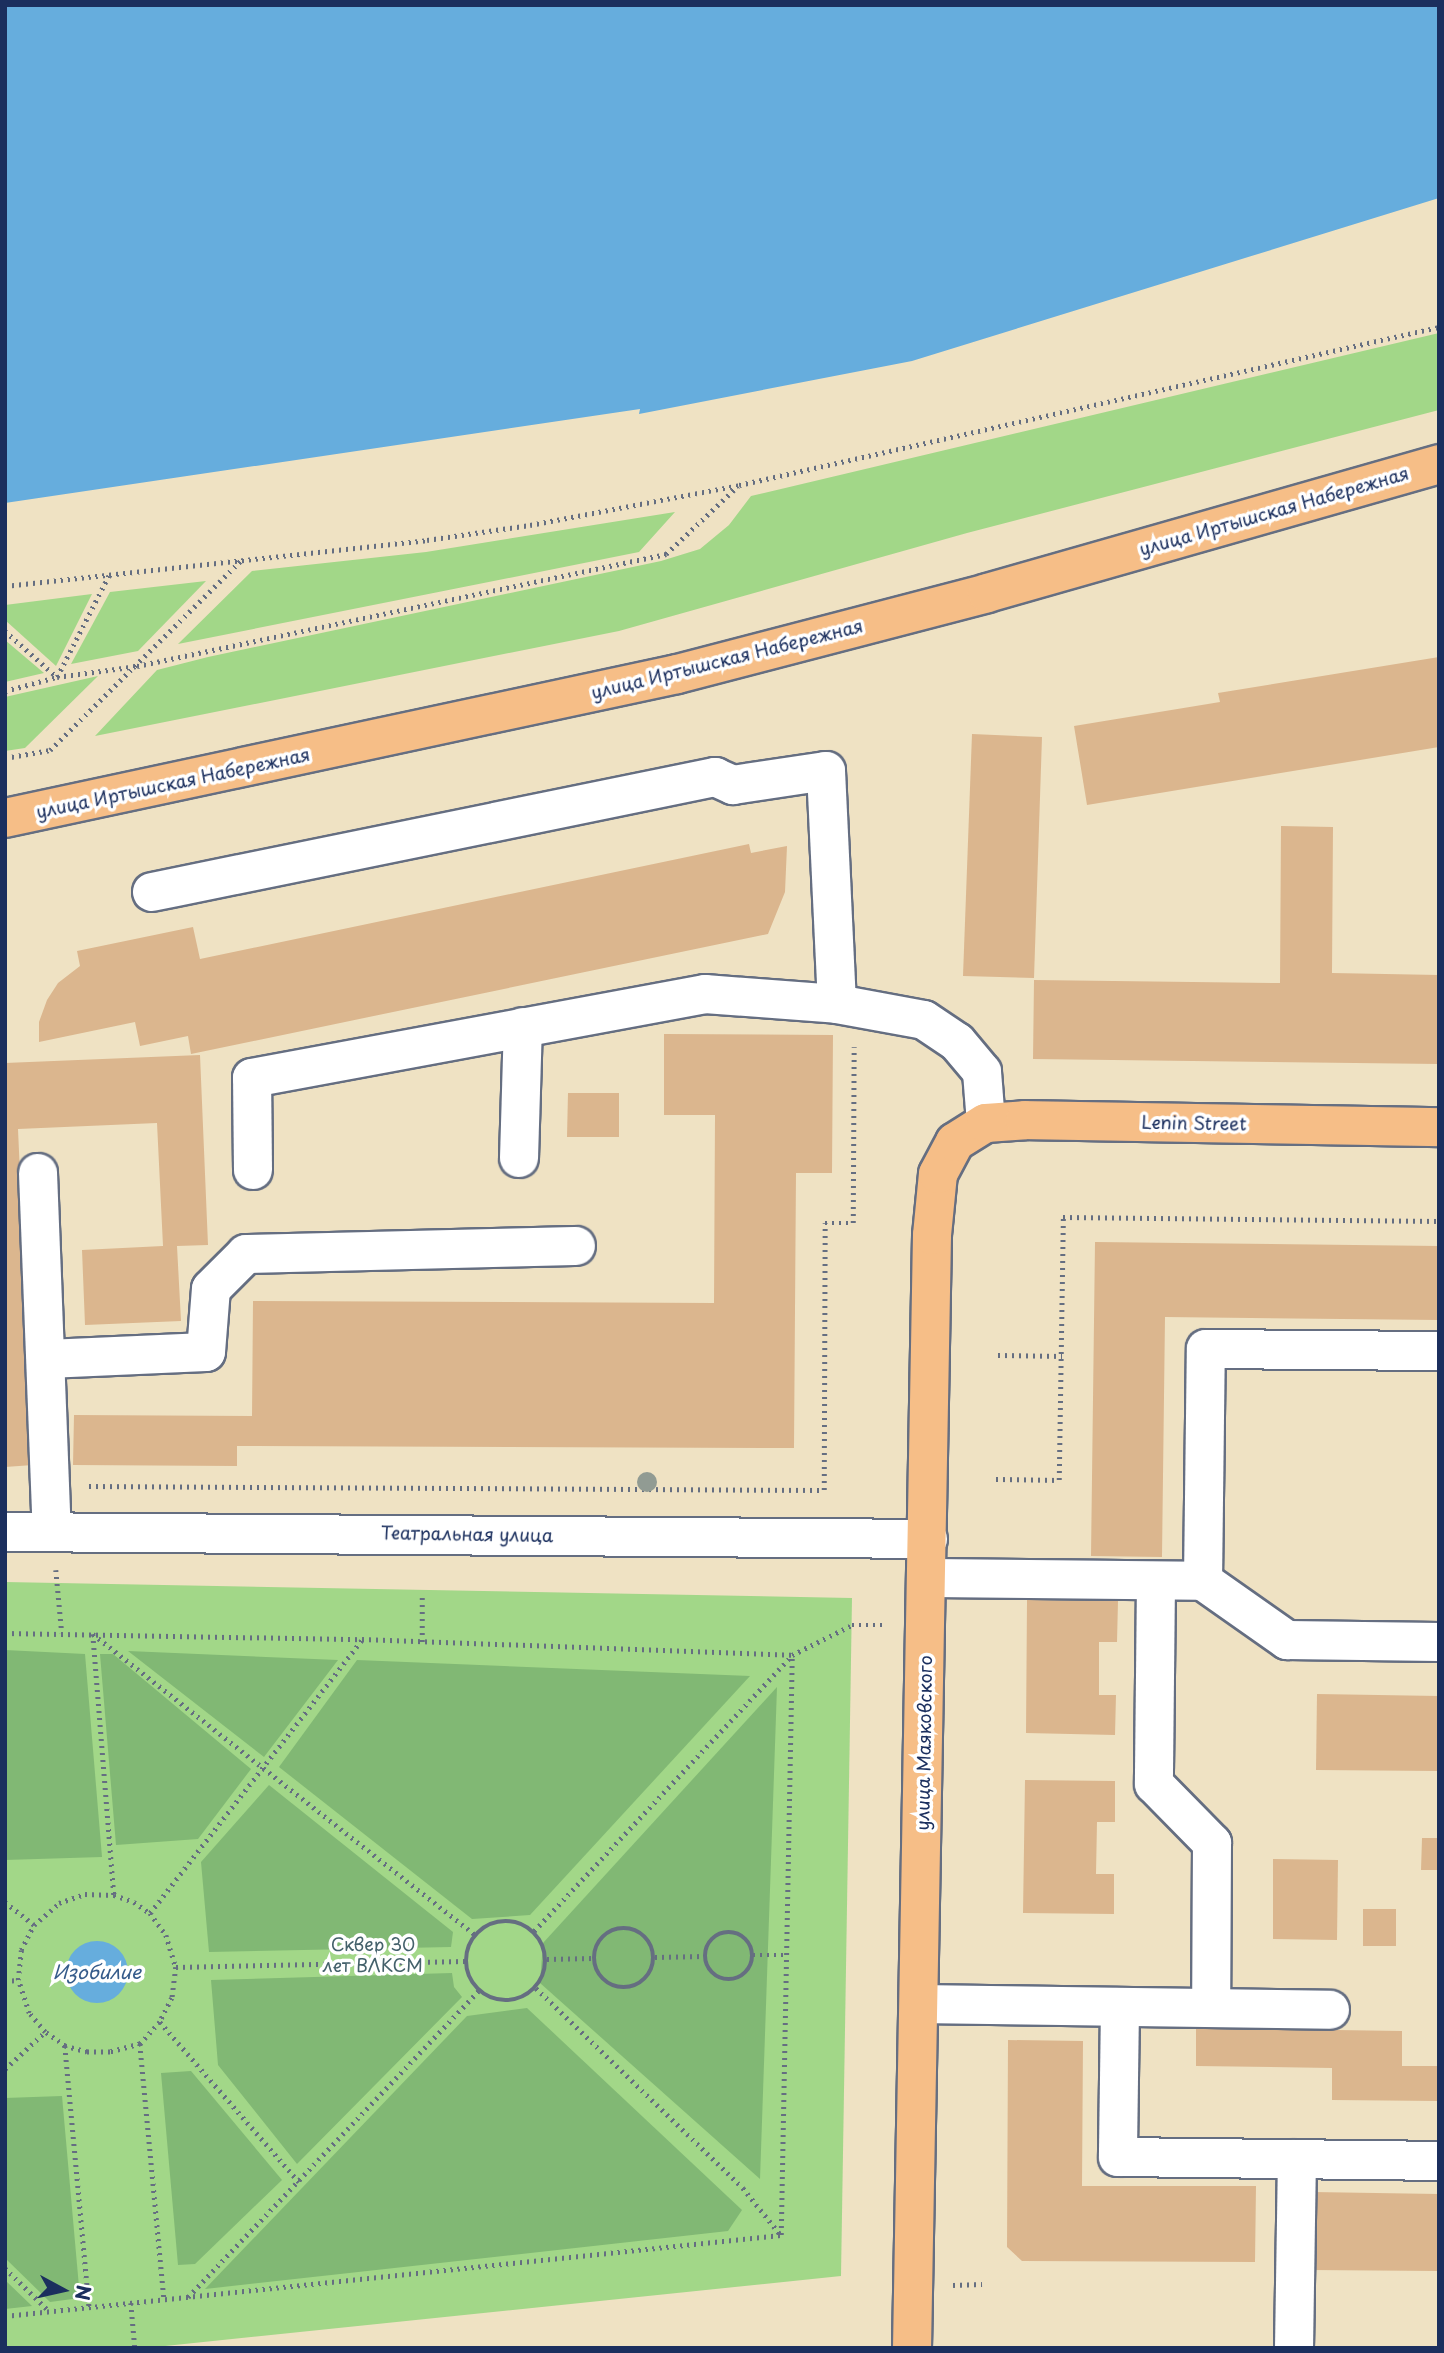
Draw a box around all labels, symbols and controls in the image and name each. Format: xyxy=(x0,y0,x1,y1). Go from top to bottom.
street label: улица Иртышская Набережная xyxy=(1136,462,1412,560)
street label: улица Иртышская Набережная xyxy=(588,615,866,703)
street label: улица Иртышская Набережная xyxy=(34,743,312,823)
street label: Lenin Street xyxy=(1141,1111,1247,1135)
street label: Театральная улица xyxy=(381,1522,553,1546)
street label: улица Маяковского xyxy=(912,1655,936,1831)
park label: Сквер 30 лет ВЛКСМ xyxy=(323,1934,423,1976)
water label: Изобилие xyxy=(53,1961,141,1983)
north arrow xyxy=(28,2255,98,2325)
text: N xyxy=(69,2284,99,2302)

